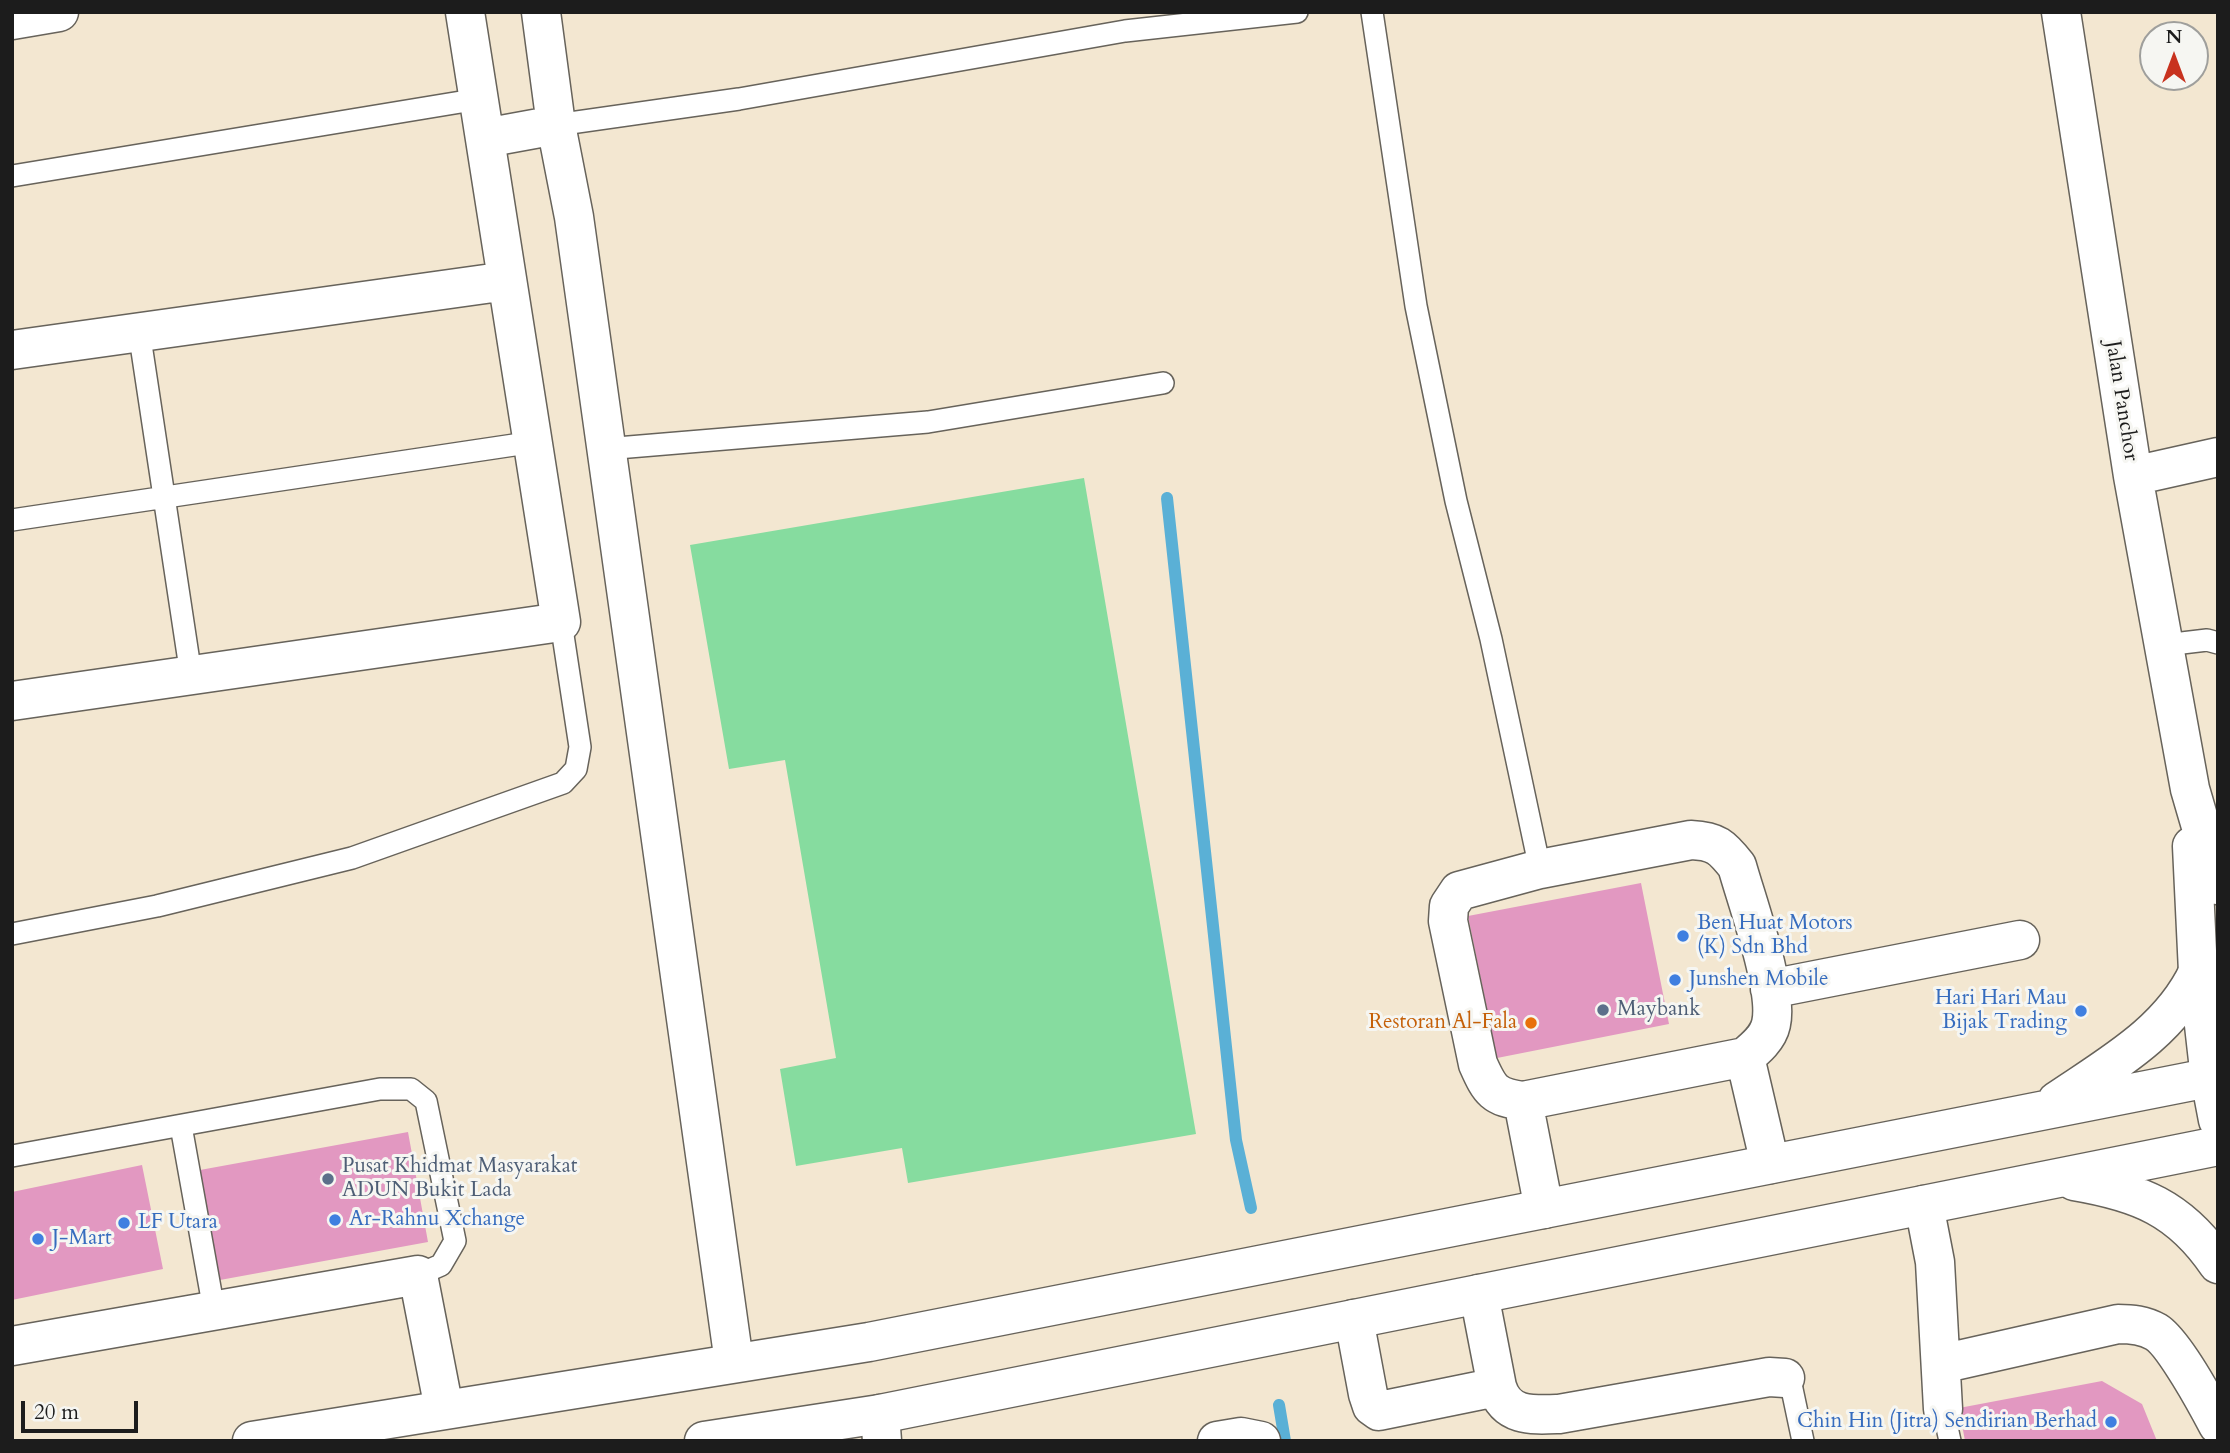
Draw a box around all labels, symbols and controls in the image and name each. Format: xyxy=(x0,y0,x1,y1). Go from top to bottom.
north arrow xyxy=(2139,21,2209,91)
text: N xyxy=(2166,24,2182,50)
street label: Jalan Panchor xyxy=(2099,339,2143,463)
place label: Ben Huat Motors (K) Sdn Bhd xyxy=(1697,911,1853,961)
marker: Ben Huat Motors (K) Sdn Bhd xyxy=(1675,928,1691,944)
place label: Junshen Mobile xyxy=(1689,967,1828,993)
marker: Junshen Mobile xyxy=(1667,972,1683,988)
place label: Hari Hari Mau Bijak Trading xyxy=(1935,986,2067,1036)
place label: Maybank xyxy=(1617,997,1700,1023)
marker: Maybank xyxy=(1595,1002,1611,1018)
marker: Hari Hari Mau Bijak Trading xyxy=(2073,1003,2089,1019)
place label: Restoran Al-Fala xyxy=(1368,1010,1517,1036)
marker: Restoran Al-Fala xyxy=(1523,1015,1539,1031)
place label: Pusat Khidmat Masyarakat ADUN Bukit Lada xyxy=(342,1154,577,1204)
marker: Pusat Khidmat Masyarakat ADUN Bukit Lada xyxy=(320,1171,336,1187)
place label: Ar-Rahnu Xchange xyxy=(349,1207,525,1233)
place label: LF Utara xyxy=(138,1210,218,1236)
marker: Ar-Rahnu Xchange xyxy=(327,1212,343,1228)
marker: LF Utara xyxy=(116,1215,132,1231)
place label: J-Mart xyxy=(52,1226,112,1252)
marker: J-Mart xyxy=(30,1231,46,1247)
scale bar xyxy=(24,1386,142,1430)
text: 20 m xyxy=(34,1398,79,1427)
place label: Chin Hin (Jitra) Sendirian Berhad xyxy=(1797,1409,2097,1435)
marker: Chin Hin (Jitra) Sendirian Berhad xyxy=(2103,1414,2119,1430)

